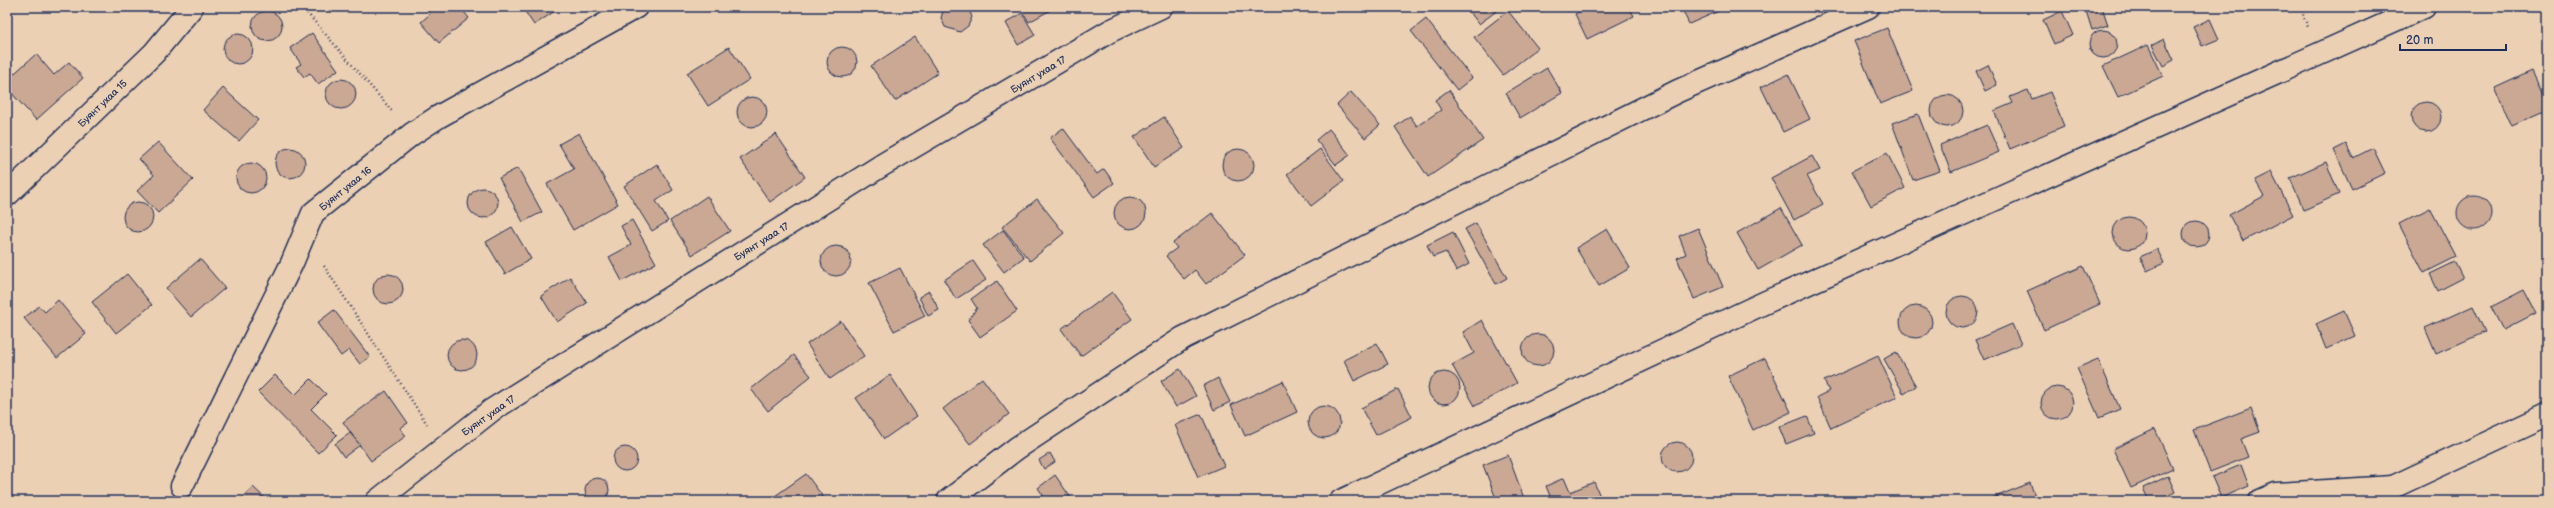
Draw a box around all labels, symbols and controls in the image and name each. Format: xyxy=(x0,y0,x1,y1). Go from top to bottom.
scale bar xyxy=(2400,26,2506,52)
text: 20 m xyxy=(2406,33,2433,48)
street label: Буянт ухаа 17 xyxy=(1009,54,1068,96)
street label: Буянт ухаа 15 xyxy=(76,77,130,130)
street label: Буянт ухаа 16 xyxy=(317,164,374,213)
street label: Буянт ухаа 17 xyxy=(732,220,791,263)
street label: Буянт ухаа 17 xyxy=(460,393,518,439)

